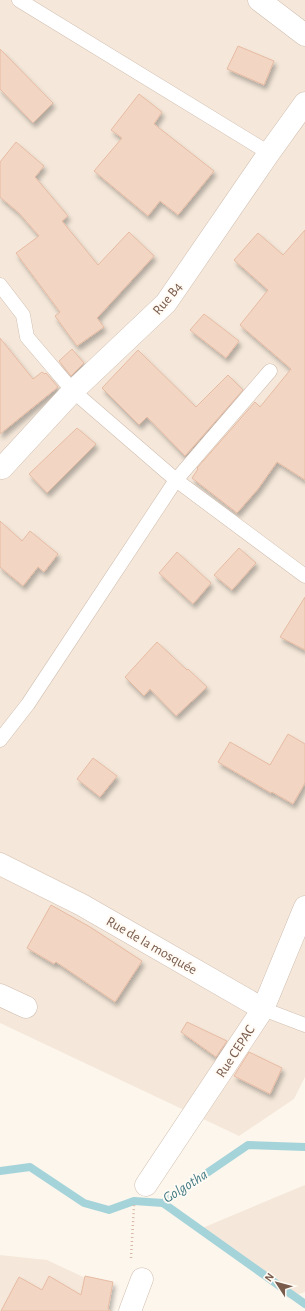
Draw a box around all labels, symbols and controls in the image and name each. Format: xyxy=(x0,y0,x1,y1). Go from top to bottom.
street label: Rue B4 xyxy=(150,280,185,318)
street label: Rue de la mosquée xyxy=(104,914,199,977)
street label: Rue CEPAC xyxy=(214,1023,258,1080)
water label: Golgotha xyxy=(160,1167,210,1206)
north arrow xyxy=(257,1263,297,1303)
text: N xyxy=(263,1271,276,1284)

